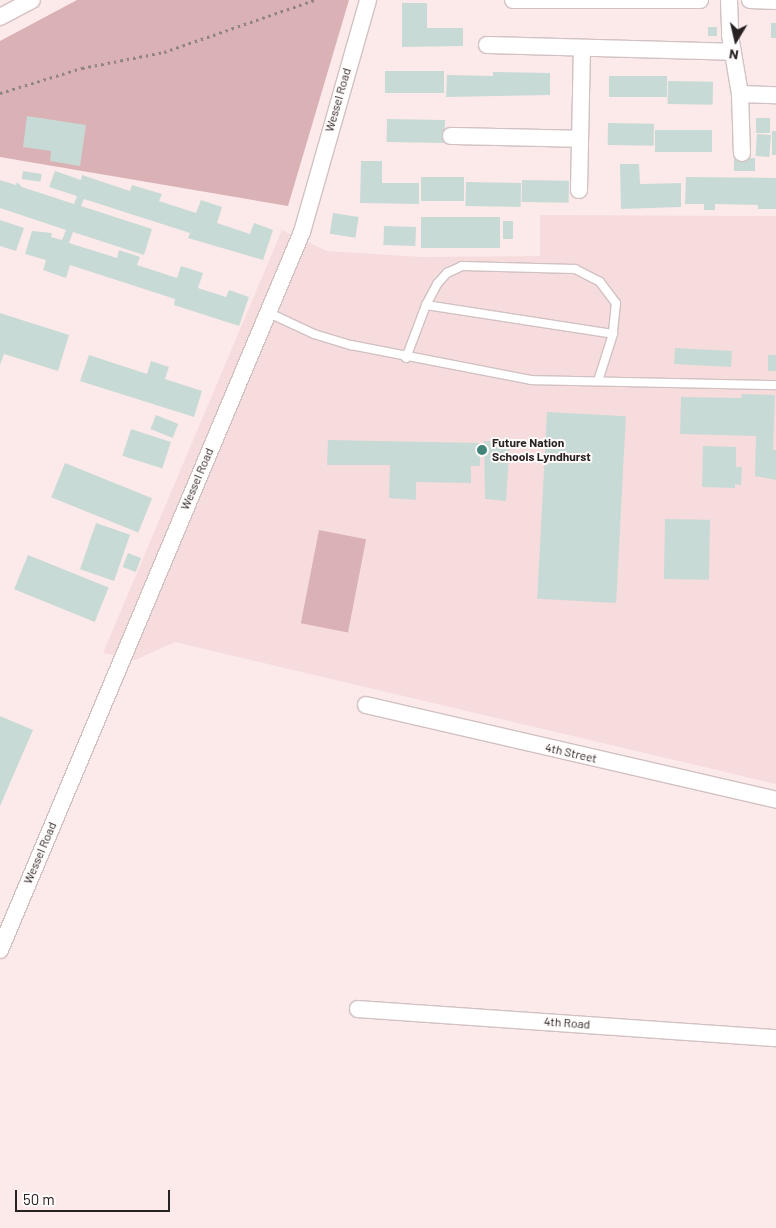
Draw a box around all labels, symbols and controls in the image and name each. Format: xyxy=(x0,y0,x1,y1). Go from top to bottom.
north arrow xyxy=(711,15,761,65)
text: N xyxy=(728,46,740,64)
street label: Wessel Road xyxy=(322,66,354,134)
place label: Future Nation Schools Lyndhurst xyxy=(492,436,591,464)
marker: Future Nation Schools Lyndhurst xyxy=(476,444,488,456)
street label: Wessel Road xyxy=(178,446,216,512)
street label: 4th Street xyxy=(544,740,598,766)
street label: Wessel Road xyxy=(21,820,59,886)
street label: 4th Road xyxy=(543,1014,591,1032)
scale bar xyxy=(18,1180,172,1212)
text: 50 m xyxy=(23,1190,55,1208)

